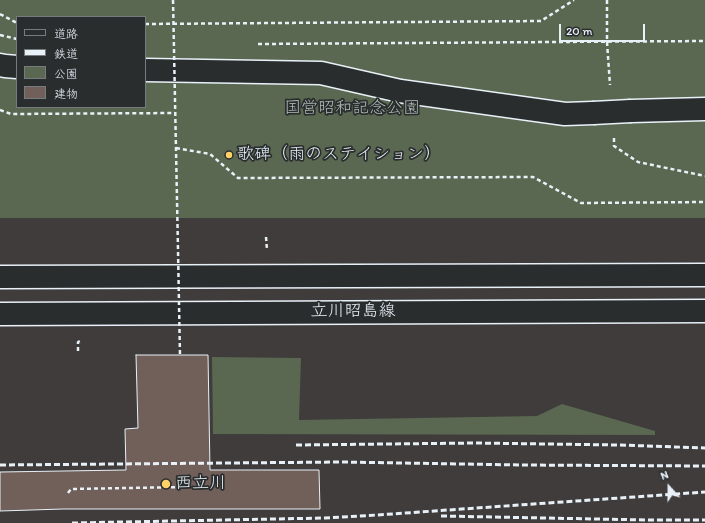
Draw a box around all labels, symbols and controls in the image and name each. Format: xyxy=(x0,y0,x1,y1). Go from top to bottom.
legend xyxy=(16,16,146,108)
scale bar xyxy=(561,16,647,42)
text: 20 m xyxy=(566,24,593,38)
text: 道路 xyxy=(54,27,78,41)
text: 鉄道 xyxy=(54,47,78,61)
text: 公園 xyxy=(54,67,78,81)
text: 建物 xyxy=(54,87,78,101)
park label: 国営昭和記念公園 xyxy=(284,99,420,119)
place label: 歌碑（雨のステイション） xyxy=(237,145,441,165)
marker: 歌碑（雨のステイション） xyxy=(224,150,234,160)
street label: 立川昭島線 xyxy=(311,302,395,322)
north arrow xyxy=(649,467,689,507)
text: N xyxy=(659,468,670,483)
place label: 西立川 xyxy=(175,474,226,494)
marker: 西立川 xyxy=(160,478,172,490)

